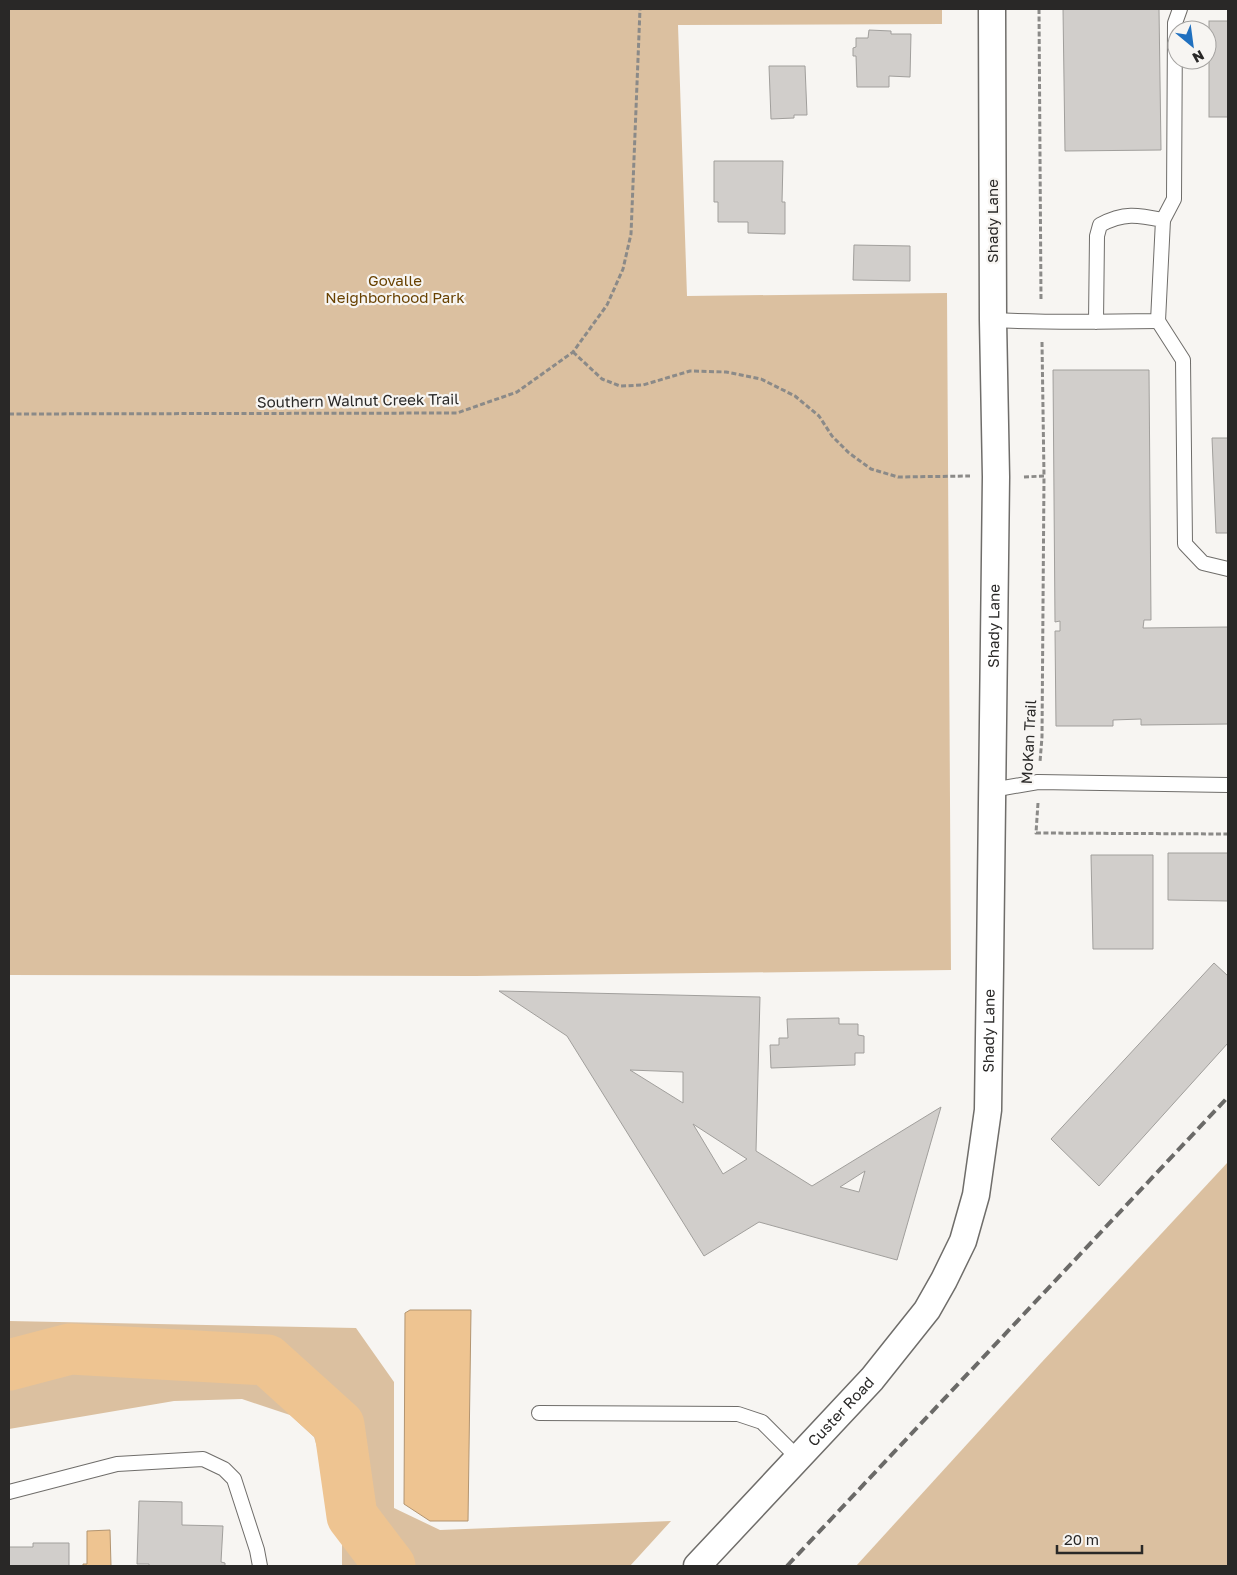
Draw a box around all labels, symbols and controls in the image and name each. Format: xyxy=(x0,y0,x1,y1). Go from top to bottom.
north arrow xyxy=(1167,20,1217,70)
text: N xyxy=(1190,47,1207,67)
street label: Shady Lane xyxy=(983,179,1001,263)
park label: Govalle Neighborhood Park xyxy=(325,271,465,306)
street label: Southern Walnut Creek Trail xyxy=(257,389,459,411)
street label: Shady Lane xyxy=(984,584,1003,668)
street label: MoKan Trail xyxy=(1017,699,1039,785)
street label: Shady Lane xyxy=(979,989,998,1073)
street label: Custer Road xyxy=(804,1373,877,1450)
scale bar xyxy=(1057,1522,1142,1554)
text: 20 m xyxy=(1064,1530,1099,1548)

